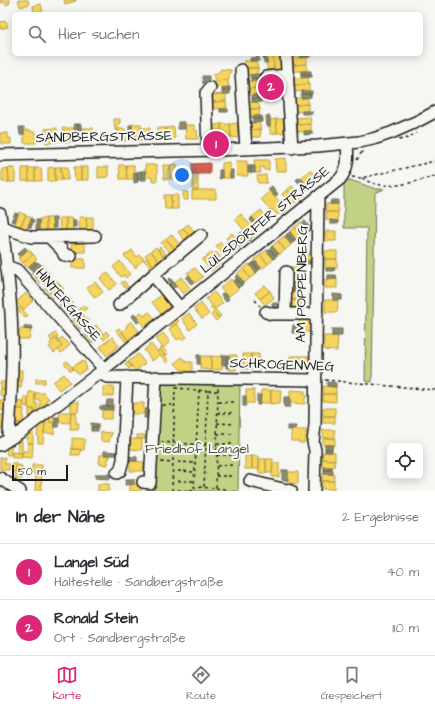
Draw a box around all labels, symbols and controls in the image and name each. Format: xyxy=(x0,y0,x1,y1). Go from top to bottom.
search box xyxy=(12,12,423,56)
icon: search xyxy=(26,23,48,45)
text: Hier suchen xyxy=(58,24,139,45)
pin: 2 xyxy=(258,72,284,102)
street label: SANDBERGSTRASSE xyxy=(35,126,173,148)
pin: 1 xyxy=(203,129,229,159)
street label: LÜLSDORFER STRASSE xyxy=(196,161,334,278)
your location xyxy=(172,165,192,185)
street label: AM POPPENBERG xyxy=(291,225,313,343)
street label: HINTERGASSE xyxy=(30,264,106,347)
street label: SCHROGENWEG xyxy=(229,353,335,377)
park label: Friedhof Langel xyxy=(145,439,249,459)
map controls xyxy=(387,443,423,479)
button: locate xyxy=(387,443,423,479)
scale bar xyxy=(12,463,68,482)
text: 50 m xyxy=(18,464,46,479)
text: In der Nähe xyxy=(16,505,105,529)
text: 2 Ergebnisse xyxy=(342,508,419,526)
text: Langel Süd xyxy=(54,552,129,573)
text: 1 xyxy=(28,563,30,581)
text: 40 m xyxy=(387,563,419,581)
text: Haltestelle · Sandbergstraße xyxy=(54,573,223,591)
text: Ronald Stein xyxy=(54,608,138,629)
text: 2 xyxy=(25,619,33,637)
text: 110 m xyxy=(392,619,419,637)
text: Ort · Sandbergstraße xyxy=(54,629,186,647)
tab: Karte xyxy=(52,664,81,703)
tab: Route xyxy=(186,664,216,703)
tab: Gespeichert xyxy=(321,664,383,703)

